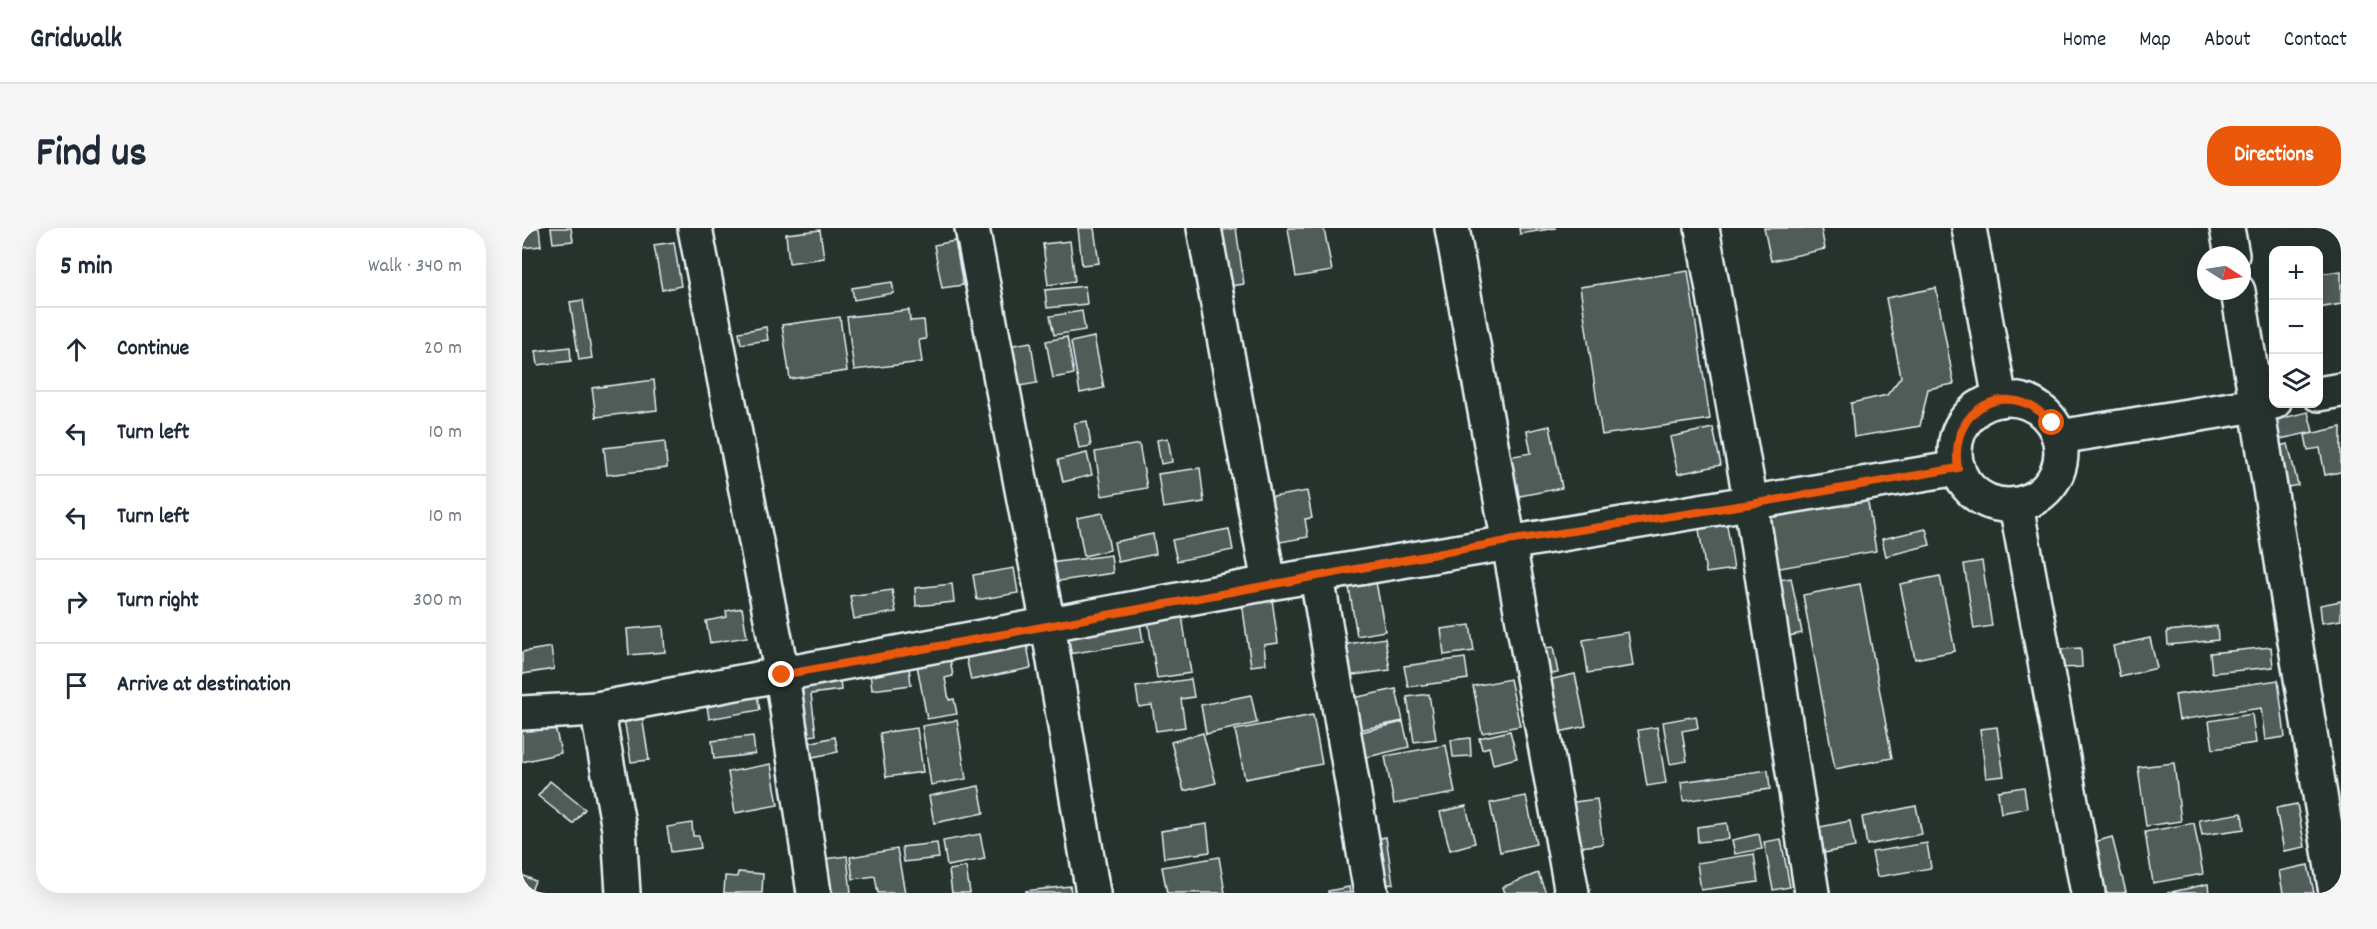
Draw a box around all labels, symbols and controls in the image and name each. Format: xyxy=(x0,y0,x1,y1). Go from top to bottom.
text: Gridwalk xyxy=(30,21,122,61)
text: Home xyxy=(2062,26,2106,56)
text: Map xyxy=(2139,26,2171,56)
text: About xyxy=(2204,26,2251,56)
text: Contact xyxy=(2284,26,2347,56)
text: Find us xyxy=(36,126,147,186)
button: Directions xyxy=(2207,126,2341,186)
north arrow xyxy=(2197,246,2251,300)
map controls xyxy=(2269,246,2323,408)
button: + xyxy=(2269,246,2323,300)
text: 5 min xyxy=(60,249,113,286)
text: Walk · 340 m xyxy=(368,253,462,281)
button: − xyxy=(2269,300,2323,354)
icon: ahead xyxy=(60,333,93,366)
text: Continue xyxy=(117,334,189,365)
text: 20 m xyxy=(424,335,462,363)
button: layers xyxy=(2269,354,2323,408)
route start xyxy=(2038,409,2064,435)
icon: left xyxy=(60,417,93,450)
text: Turn left xyxy=(117,418,189,449)
text: 10 m xyxy=(428,419,462,447)
icon: left xyxy=(60,501,93,534)
text: Turn left xyxy=(117,502,189,533)
text: 10 m xyxy=(428,503,462,531)
icon: right xyxy=(60,585,93,618)
text: Turn right xyxy=(117,586,199,617)
text: 300 m xyxy=(413,587,462,615)
route end xyxy=(768,661,794,687)
icon: arrive xyxy=(60,669,93,702)
text: Arrive at destination xyxy=(117,670,291,701)

